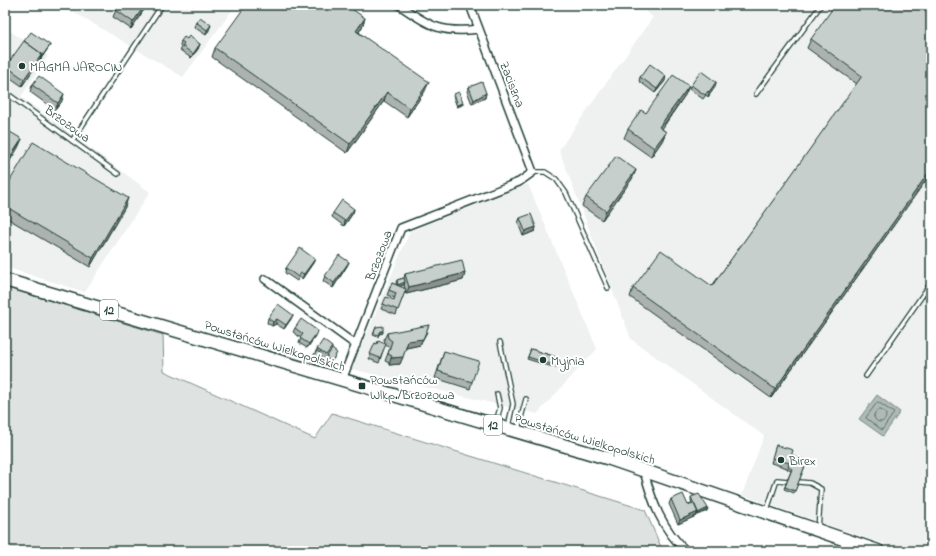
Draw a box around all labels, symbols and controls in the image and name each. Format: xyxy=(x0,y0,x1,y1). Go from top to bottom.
place label: MAGMA JAROCIN xyxy=(30,58,122,77)
street label: Zaciszna xyxy=(494,59,529,110)
marker: MAGMA JAROCIN xyxy=(17,61,27,71)
street label: Brzozowa xyxy=(39,100,94,147)
street label: Brzozowa xyxy=(361,228,398,284)
road number: 12 xyxy=(100,300,118,320)
street label: Powstańców Wielkopolskich xyxy=(202,316,347,377)
place label: Myjnia xyxy=(551,352,585,372)
marker: Myjnia xyxy=(538,355,548,365)
place label: Powstańców Wlkp./Brzozowa xyxy=(370,371,454,405)
marker: Powstańców Wlkp./Brzozowa xyxy=(357,381,367,391)
street label: Powstańców Wielkopolskich xyxy=(512,409,657,470)
road number: 12 xyxy=(484,415,502,435)
place label: Birex xyxy=(788,452,816,471)
marker: Birex xyxy=(776,455,786,465)

